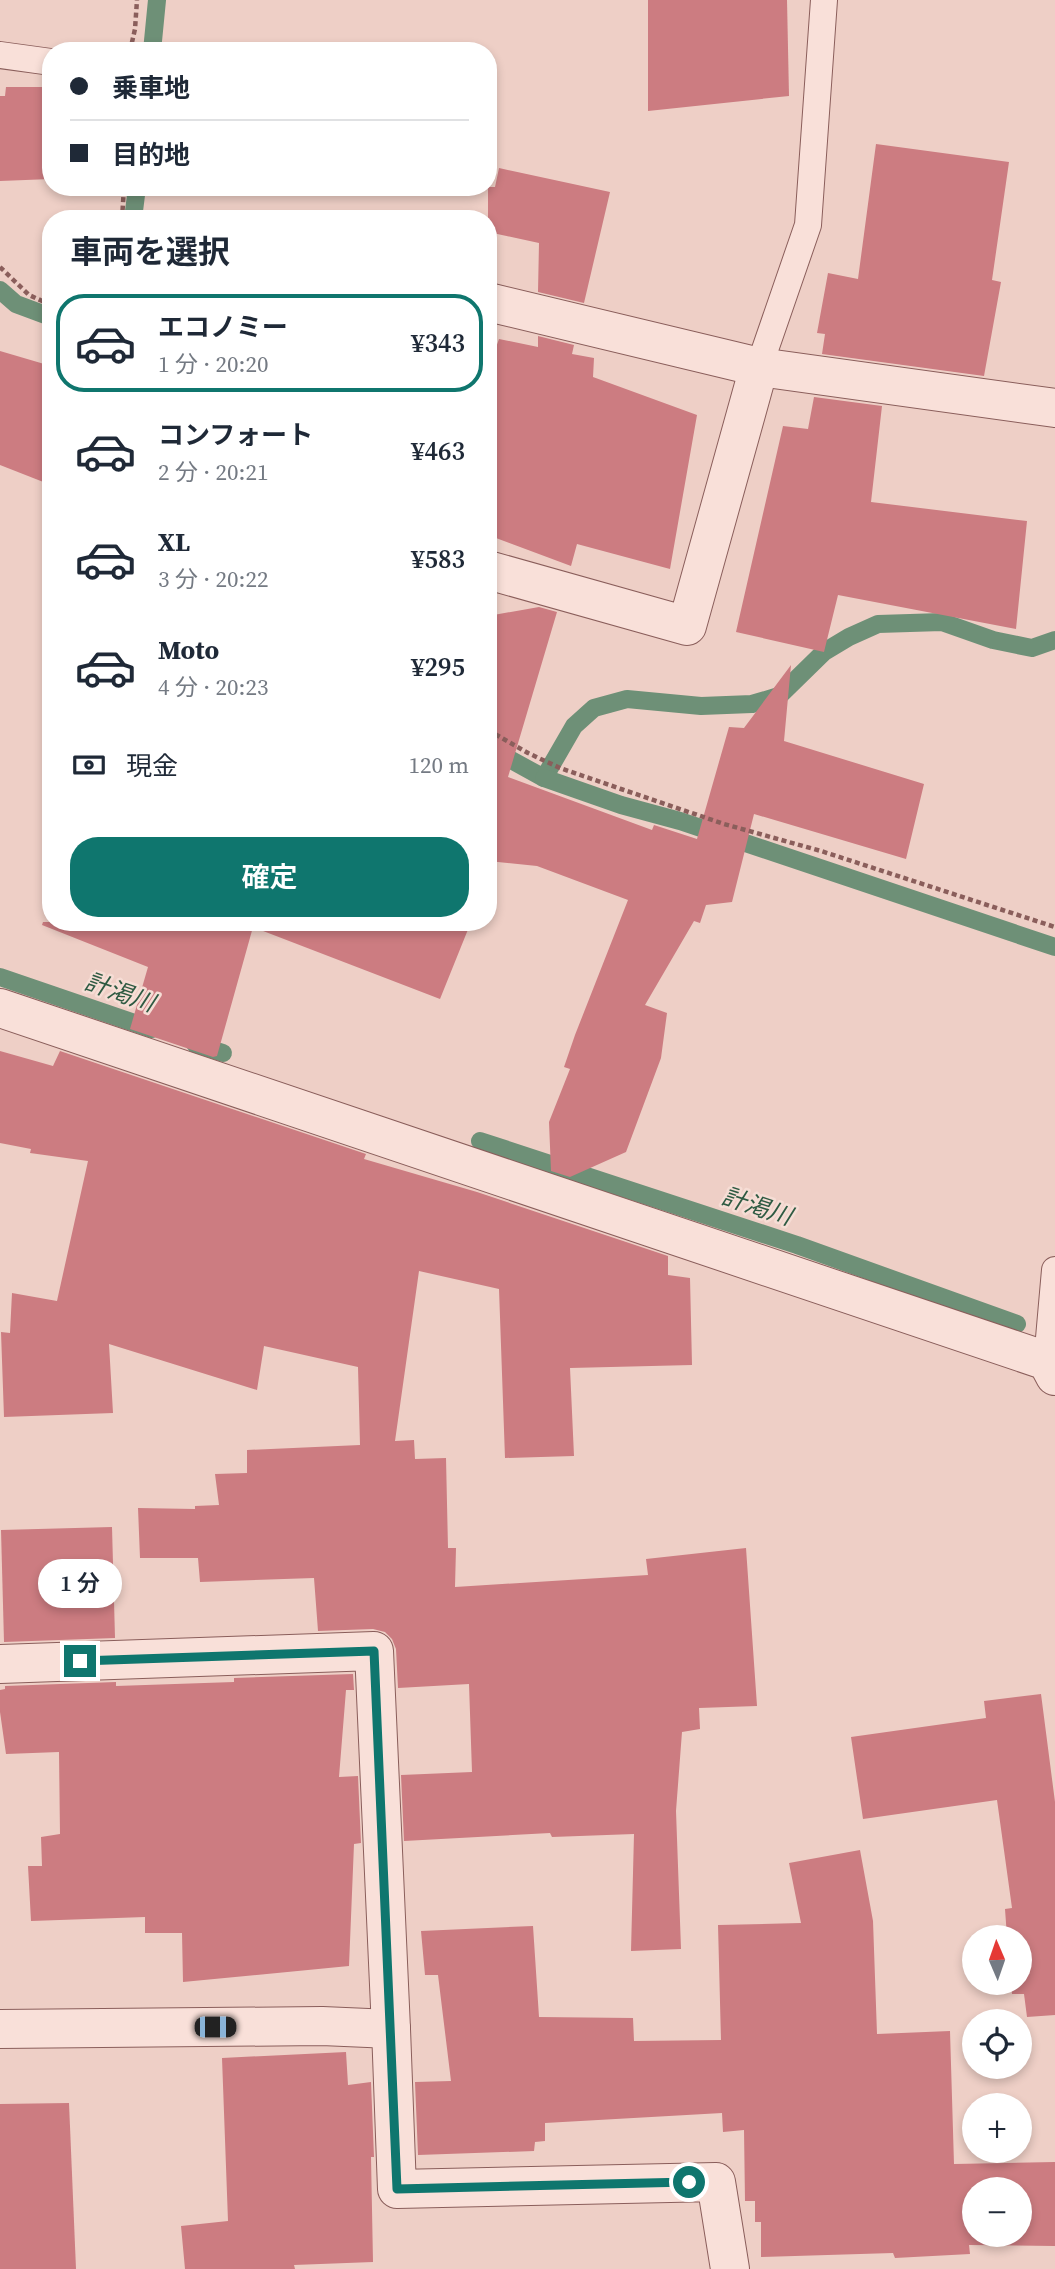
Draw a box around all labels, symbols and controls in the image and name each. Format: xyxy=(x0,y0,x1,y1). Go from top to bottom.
text: 乗車地 xyxy=(112,70,190,106)
text: 目的地 xyxy=(112,137,190,173)
text: 車両を選択 xyxy=(70,230,230,274)
text: エコノミー xyxy=(158,309,288,345)
icon: car xyxy=(74,312,137,375)
text: ¥343 xyxy=(411,325,465,361)
text: 1 分 · 20:20 xyxy=(158,348,268,380)
text: コンフォート xyxy=(158,417,313,453)
icon: car xyxy=(74,420,137,483)
text: ¥463 xyxy=(411,433,465,469)
text: 2 分 · 20:21 xyxy=(158,456,268,488)
text: XL xyxy=(158,524,190,560)
icon: car xyxy=(74,528,137,591)
text: ¥583 xyxy=(411,541,465,577)
text: 3 分 · 20:22 xyxy=(158,563,268,595)
text: Moto xyxy=(158,632,219,668)
icon: car xyxy=(74,636,137,699)
text: ¥295 xyxy=(411,649,465,685)
text: 4 分 · 20:23 xyxy=(158,671,268,703)
icon: cash xyxy=(70,746,108,784)
text: 現金 xyxy=(126,748,178,784)
text: 120 m xyxy=(408,749,469,781)
button: 確定 xyxy=(70,837,469,917)
water label: 計渇川 xyxy=(81,965,162,1020)
water label: 計渇川 xyxy=(718,1179,799,1234)
callout: 1 分 xyxy=(38,1560,122,1608)
text: 1 分 xyxy=(60,1567,100,1599)
route end xyxy=(64,1645,96,1677)
north arrow xyxy=(962,1925,1032,1995)
map controls xyxy=(962,1925,1032,2247)
button: locate xyxy=(962,2009,1032,2079)
car xyxy=(195,2017,237,2038)
button: + xyxy=(962,2093,1032,2163)
route start xyxy=(673,2166,705,2198)
button: − xyxy=(962,2177,1032,2247)

